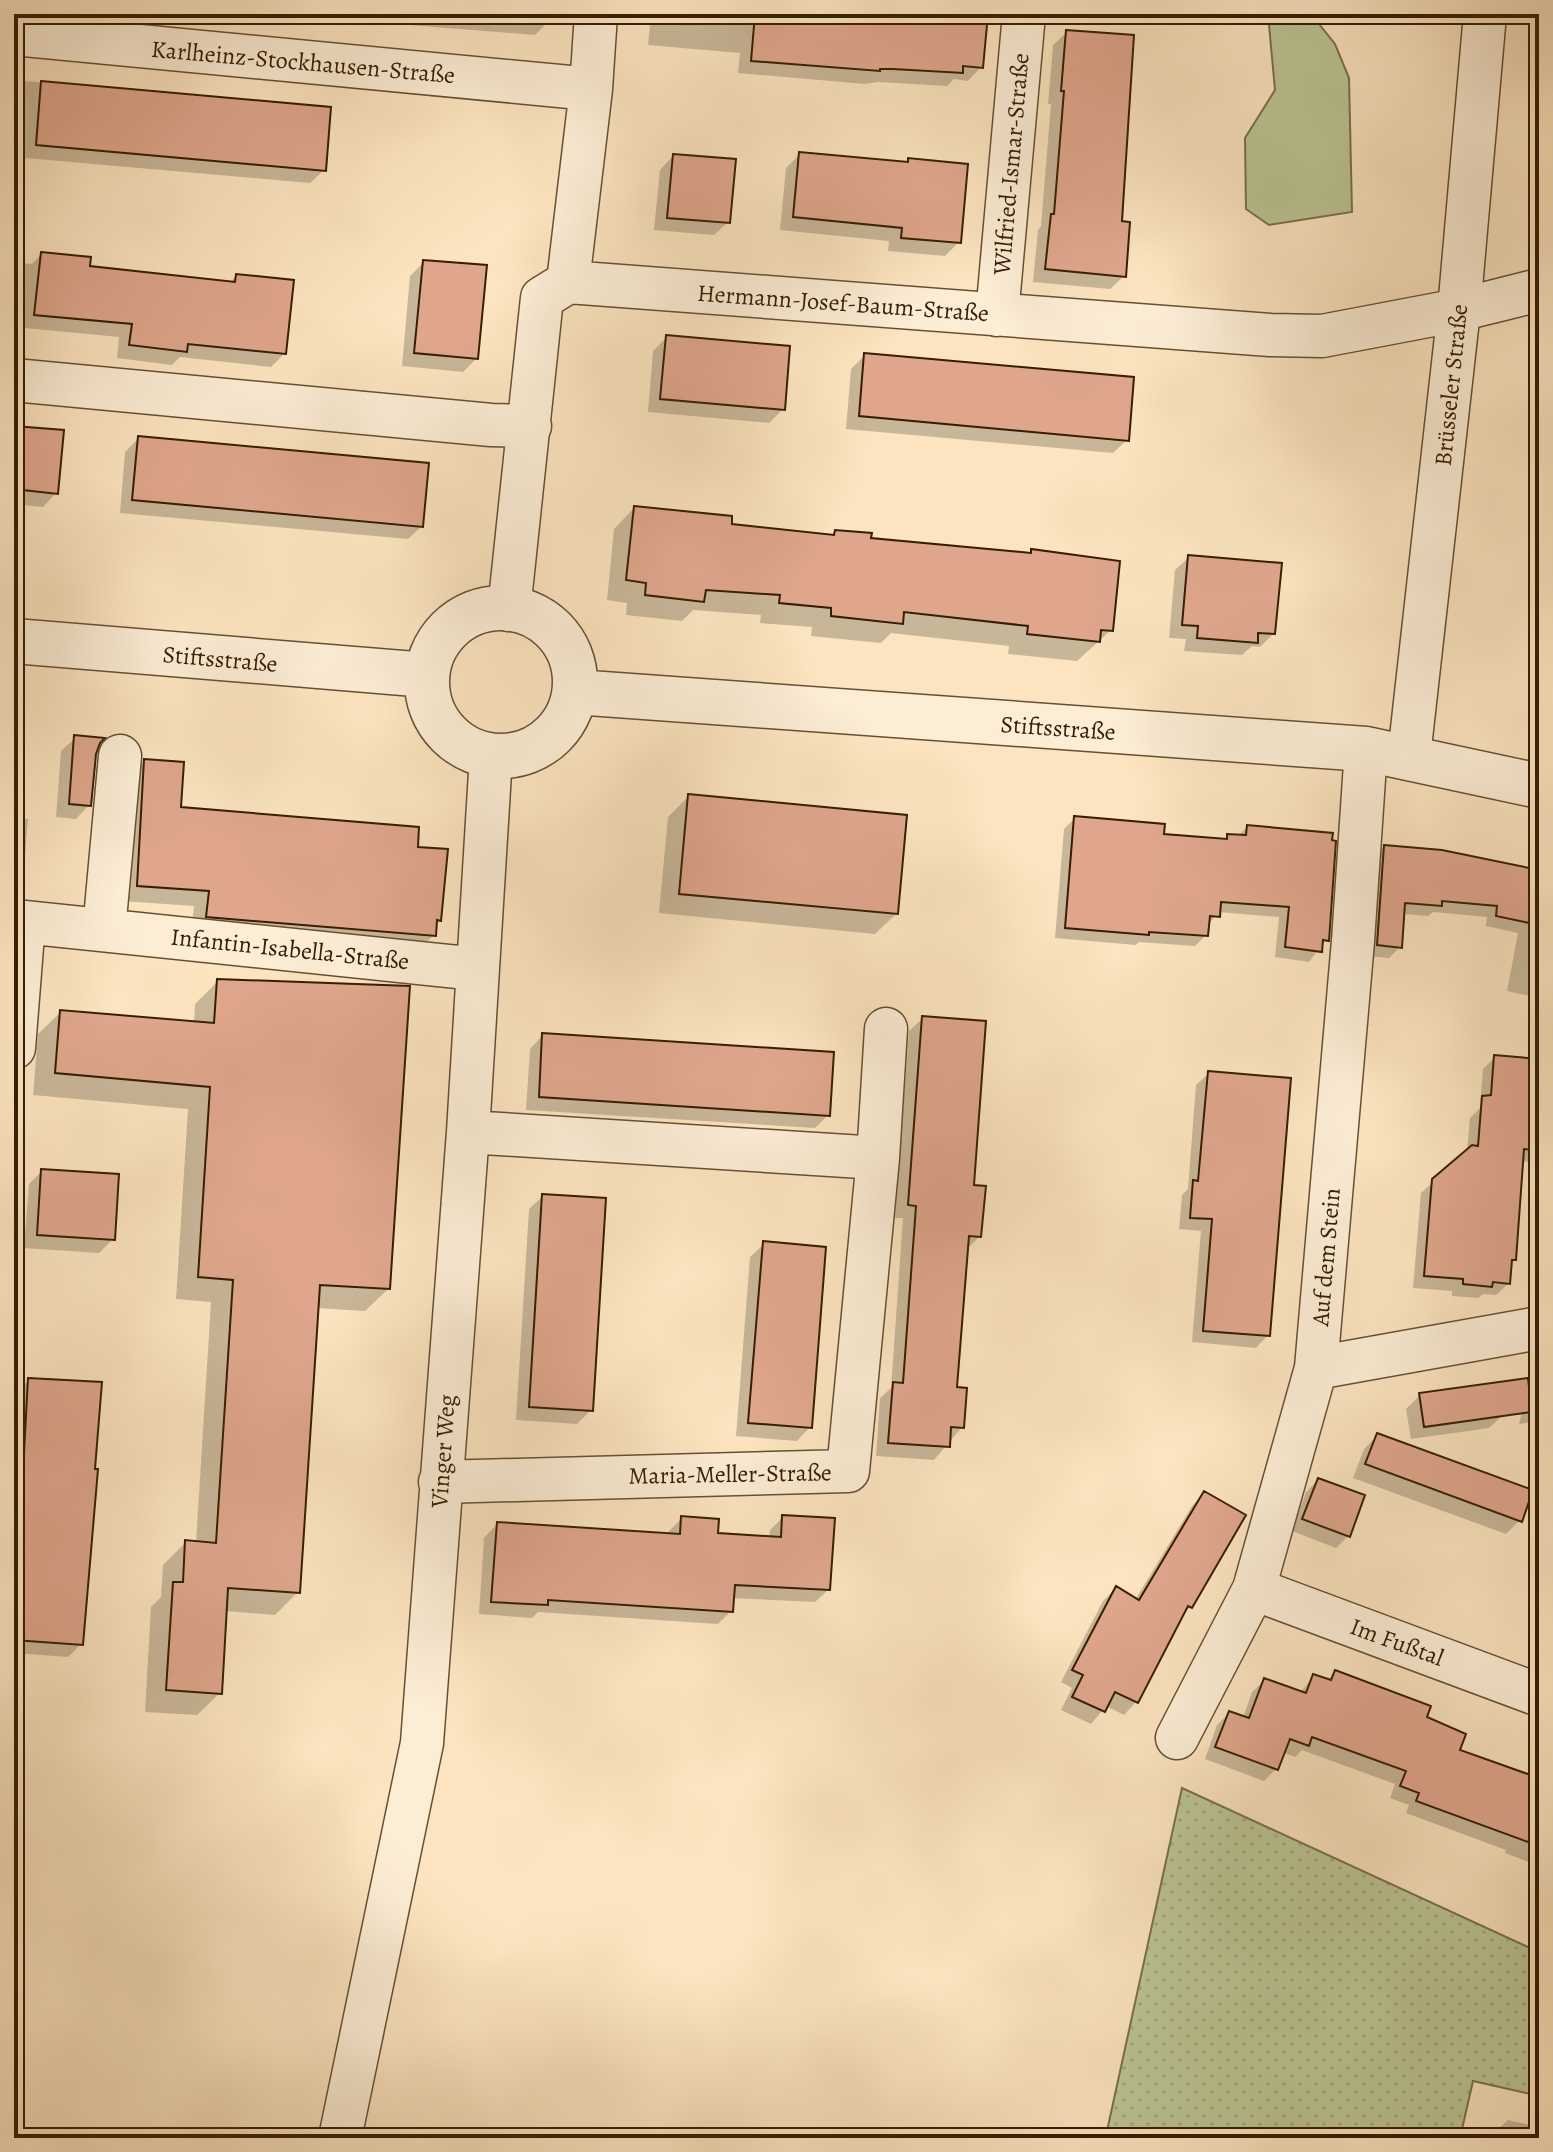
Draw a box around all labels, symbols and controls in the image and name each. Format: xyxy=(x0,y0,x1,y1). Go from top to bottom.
street label: Karlheinz-Stockhausen-Straße xyxy=(150,33,456,91)
street label: Wilfried-Ismar-Straße xyxy=(985,52,1037,277)
street label: Hermann-Josef-Baum-Straße xyxy=(696,277,990,329)
street label: Brüsseler Straße xyxy=(1427,302,1475,468)
street label: Stiftsstraße xyxy=(161,638,279,680)
street label: Stiftsstraße xyxy=(999,708,1117,748)
street label: Infantin-Isabella-Straße xyxy=(169,921,411,977)
street label: Auf dem Stein xyxy=(1304,1186,1348,1329)
street label: Vinger Weg xyxy=(423,1393,463,1510)
street label: Maria-Meller-Straße xyxy=(628,1456,832,1492)
street label: Im Fußtal xyxy=(1346,1610,1448,1674)

